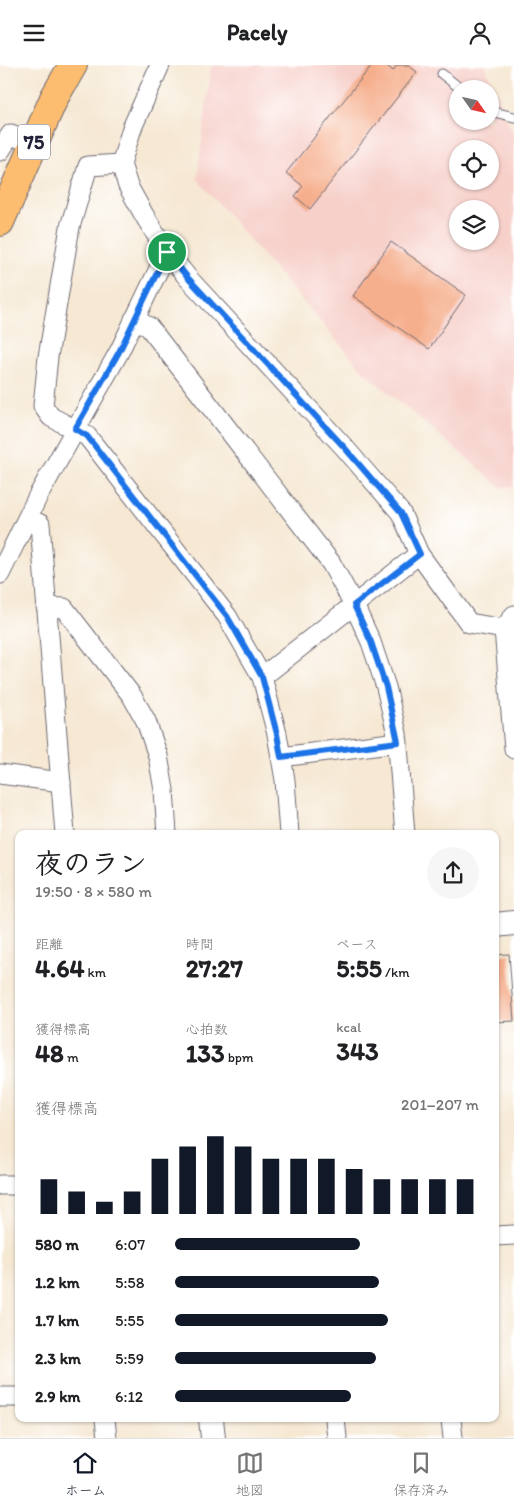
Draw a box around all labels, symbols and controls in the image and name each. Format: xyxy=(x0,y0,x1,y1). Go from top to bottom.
icon: menu xyxy=(20,19,48,47)
text: Pacely xyxy=(227,19,287,46)
icon: person xyxy=(466,19,494,47)
north arrow xyxy=(449,80,499,130)
map controls xyxy=(449,80,499,250)
road number: 75 xyxy=(18,125,50,159)
button: locate xyxy=(449,140,499,190)
button: layers xyxy=(449,200,499,250)
pin xyxy=(146,231,188,273)
icon: arrive xyxy=(153,238,181,266)
text: 夜のラン xyxy=(35,846,147,880)
button: share xyxy=(427,847,479,899)
text: 19:50 · 8 × 580 m xyxy=(35,882,152,901)
text: 距離 xyxy=(35,936,63,953)
text: 時間 xyxy=(186,936,214,953)
text: ペース xyxy=(336,936,378,953)
text: 4.64 xyxy=(35,953,84,983)
text: 27:27 xyxy=(186,953,243,983)
text: 5:55 xyxy=(336,953,382,983)
text: km xyxy=(84,964,106,981)
text: /km xyxy=(382,964,409,981)
text: kcal xyxy=(336,1019,361,1036)
text: 獲得標高 xyxy=(35,1021,91,1038)
text: 心拍数 xyxy=(186,1021,228,1038)
text: 343 xyxy=(336,1036,379,1066)
text: 48 xyxy=(35,1038,64,1068)
text: 133 xyxy=(186,1038,225,1068)
text: m xyxy=(64,1049,79,1066)
text: bpm xyxy=(225,1049,254,1066)
text: 201–207 m xyxy=(401,1095,479,1114)
text: 獲得標高 xyxy=(35,1099,99,1118)
text: 580 m xyxy=(35,1235,79,1254)
text: 6:07 xyxy=(115,1235,145,1254)
text: 1.2 km xyxy=(35,1273,80,1292)
text: 5:58 xyxy=(115,1273,145,1292)
text: 1.7 km xyxy=(35,1311,79,1330)
text: 5:55 xyxy=(115,1311,144,1330)
text: 2.3 km xyxy=(35,1349,81,1368)
text: 5:59 xyxy=(115,1349,144,1368)
text: 2.9 km xyxy=(35,1387,80,1406)
text: 6:12 xyxy=(115,1387,143,1406)
tab: ホーム xyxy=(65,1449,106,1499)
tab: 地図 xyxy=(236,1449,264,1499)
tab: 保存済み xyxy=(393,1449,449,1499)

